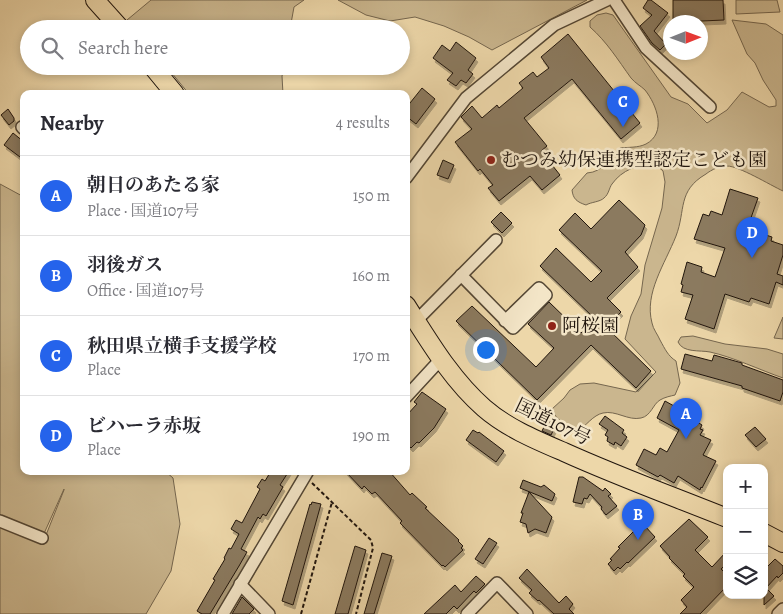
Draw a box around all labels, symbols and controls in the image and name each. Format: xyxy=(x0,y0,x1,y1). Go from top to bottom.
north arrow xyxy=(663,15,708,60)
search box xyxy=(20,20,410,75)
icon: search xyxy=(38,34,66,62)
text: Search here xyxy=(78,35,168,61)
pin: C xyxy=(607,86,639,127)
text: Nearby xyxy=(40,109,103,137)
text: 4 results xyxy=(336,112,390,134)
place label: むつみ幼保連携型認定こども園 xyxy=(501,147,767,173)
marker: むつみ幼保連携型認定こども園 xyxy=(485,154,497,166)
text: 朝日のあたる家 xyxy=(87,172,220,198)
text: A xyxy=(51,185,61,207)
text: 150 m xyxy=(353,185,390,207)
text: Place · 国道107号 xyxy=(87,200,199,222)
pin: D xyxy=(736,217,768,258)
text: 羽後ガス xyxy=(87,252,163,278)
text: B xyxy=(51,265,61,287)
text: 160 m xyxy=(352,265,390,287)
text: Office · 国道107号 xyxy=(87,280,204,302)
place label: 阿桜園 xyxy=(562,313,619,339)
marker: 阿桜園 xyxy=(546,320,558,332)
text: 秋田県立横手支援学校 xyxy=(87,333,277,359)
your location xyxy=(473,337,499,363)
text: C xyxy=(51,345,61,367)
text: 170 m xyxy=(353,345,390,367)
text: Place xyxy=(87,359,121,381)
street label: 国道107号 xyxy=(511,392,595,452)
pin: A xyxy=(670,398,702,439)
text: ビハーラ赤坂 xyxy=(87,413,201,439)
text: D xyxy=(50,425,62,447)
text: 190 m xyxy=(352,425,390,447)
text: Place xyxy=(87,439,121,461)
map controls xyxy=(723,464,768,599)
button: + xyxy=(723,464,768,509)
pin: B xyxy=(622,499,654,540)
button: − xyxy=(723,509,768,554)
button: layers xyxy=(723,554,768,599)

